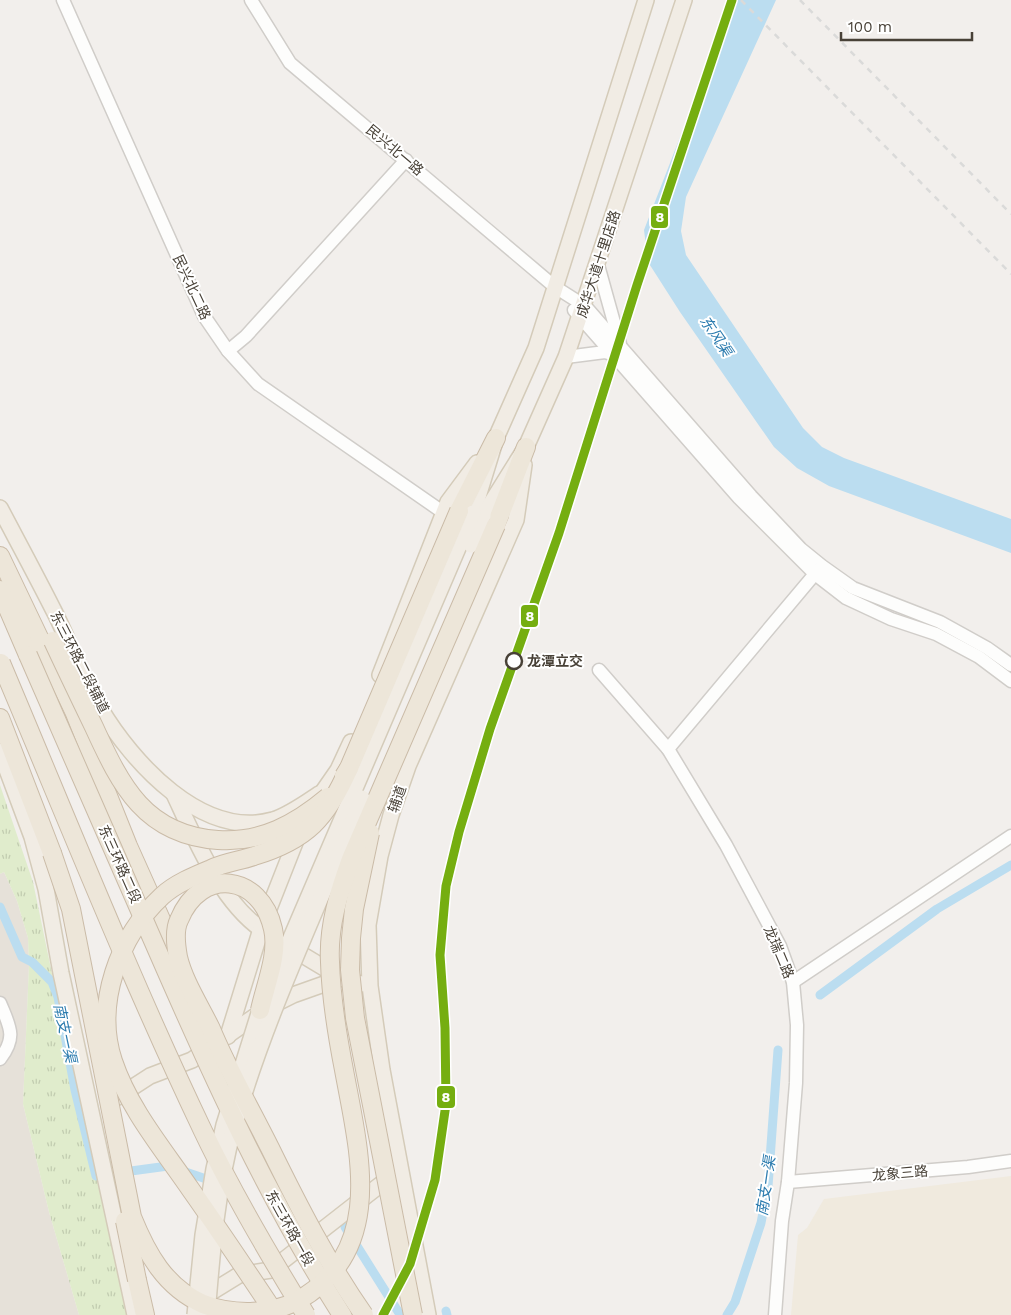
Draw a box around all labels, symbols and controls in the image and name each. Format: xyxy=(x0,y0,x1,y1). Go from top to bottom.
scale bar xyxy=(841,10,972,42)
text: 100 m xyxy=(848,18,892,36)
street label: 民兴北一路 xyxy=(363,121,427,179)
line badge: 8 xyxy=(650,205,669,229)
street label: 成华大道十里店路 xyxy=(573,208,623,320)
text: 8 xyxy=(656,209,665,225)
street label: 民兴北二路 xyxy=(170,252,214,322)
water label: 东风渠 xyxy=(696,312,737,361)
line badge: 8 xyxy=(520,604,539,628)
street label: 东三环路二段辅道 xyxy=(47,608,113,716)
text: 8 xyxy=(526,608,535,624)
marker: 龙潭立交 xyxy=(505,652,523,670)
place label: 龙潭立交 xyxy=(527,653,583,669)
street label: 辅道 xyxy=(385,783,409,815)
street label: 东三环路二段 xyxy=(96,822,144,906)
street label: 龙瑞二路 xyxy=(761,923,797,981)
water label: 南支一渠 xyxy=(50,1002,80,1066)
line badge: 8 xyxy=(436,1085,456,1109)
text: 8 xyxy=(442,1089,451,1105)
water label: 南支一渠 xyxy=(753,1153,779,1217)
street label: 龙象三路 xyxy=(871,1163,929,1183)
street label: 东三环路一段 xyxy=(263,1187,317,1269)

